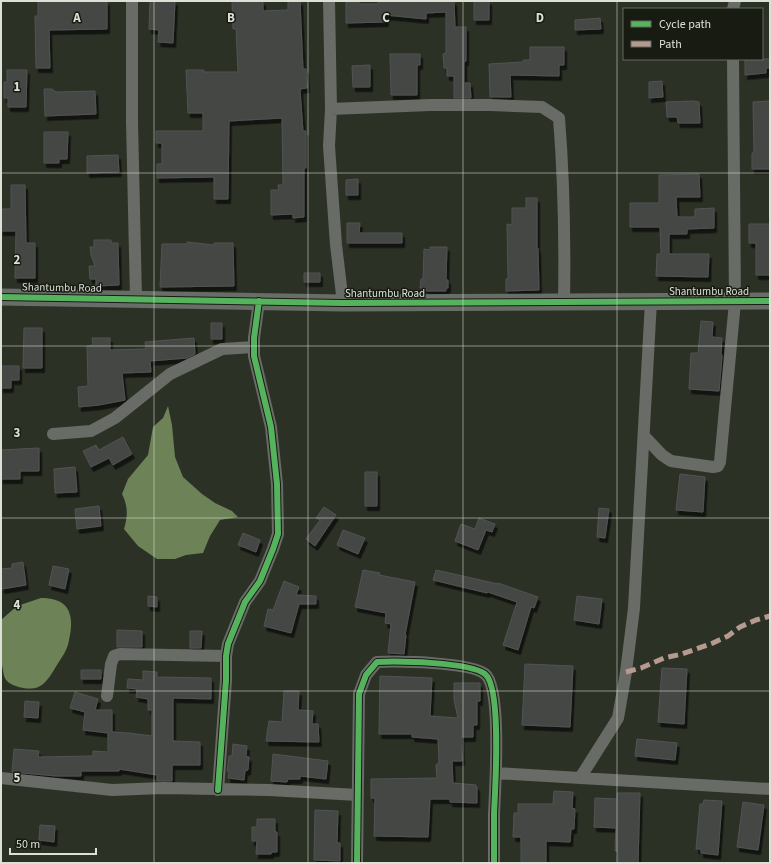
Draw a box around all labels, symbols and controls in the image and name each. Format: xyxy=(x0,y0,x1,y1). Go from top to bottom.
legend xyxy=(623,8,763,60)
text: A xyxy=(72,9,81,27)
text: B xyxy=(227,9,235,27)
text: C xyxy=(382,9,390,27)
text: D xyxy=(536,9,544,27)
text: Cycle path xyxy=(659,16,711,33)
text: Path xyxy=(659,36,682,53)
text: 1 xyxy=(14,78,21,96)
text: 2 xyxy=(14,251,21,269)
street label: Shantumbu Road xyxy=(22,279,102,296)
street label: Shantumbu Road xyxy=(669,284,749,299)
street label: Shantumbu Road xyxy=(345,286,425,301)
text: 3 xyxy=(14,424,21,442)
text: 4 xyxy=(14,596,21,614)
text: 5 xyxy=(14,769,21,787)
scale bar xyxy=(10,830,96,856)
text: 50 m xyxy=(16,836,40,853)

